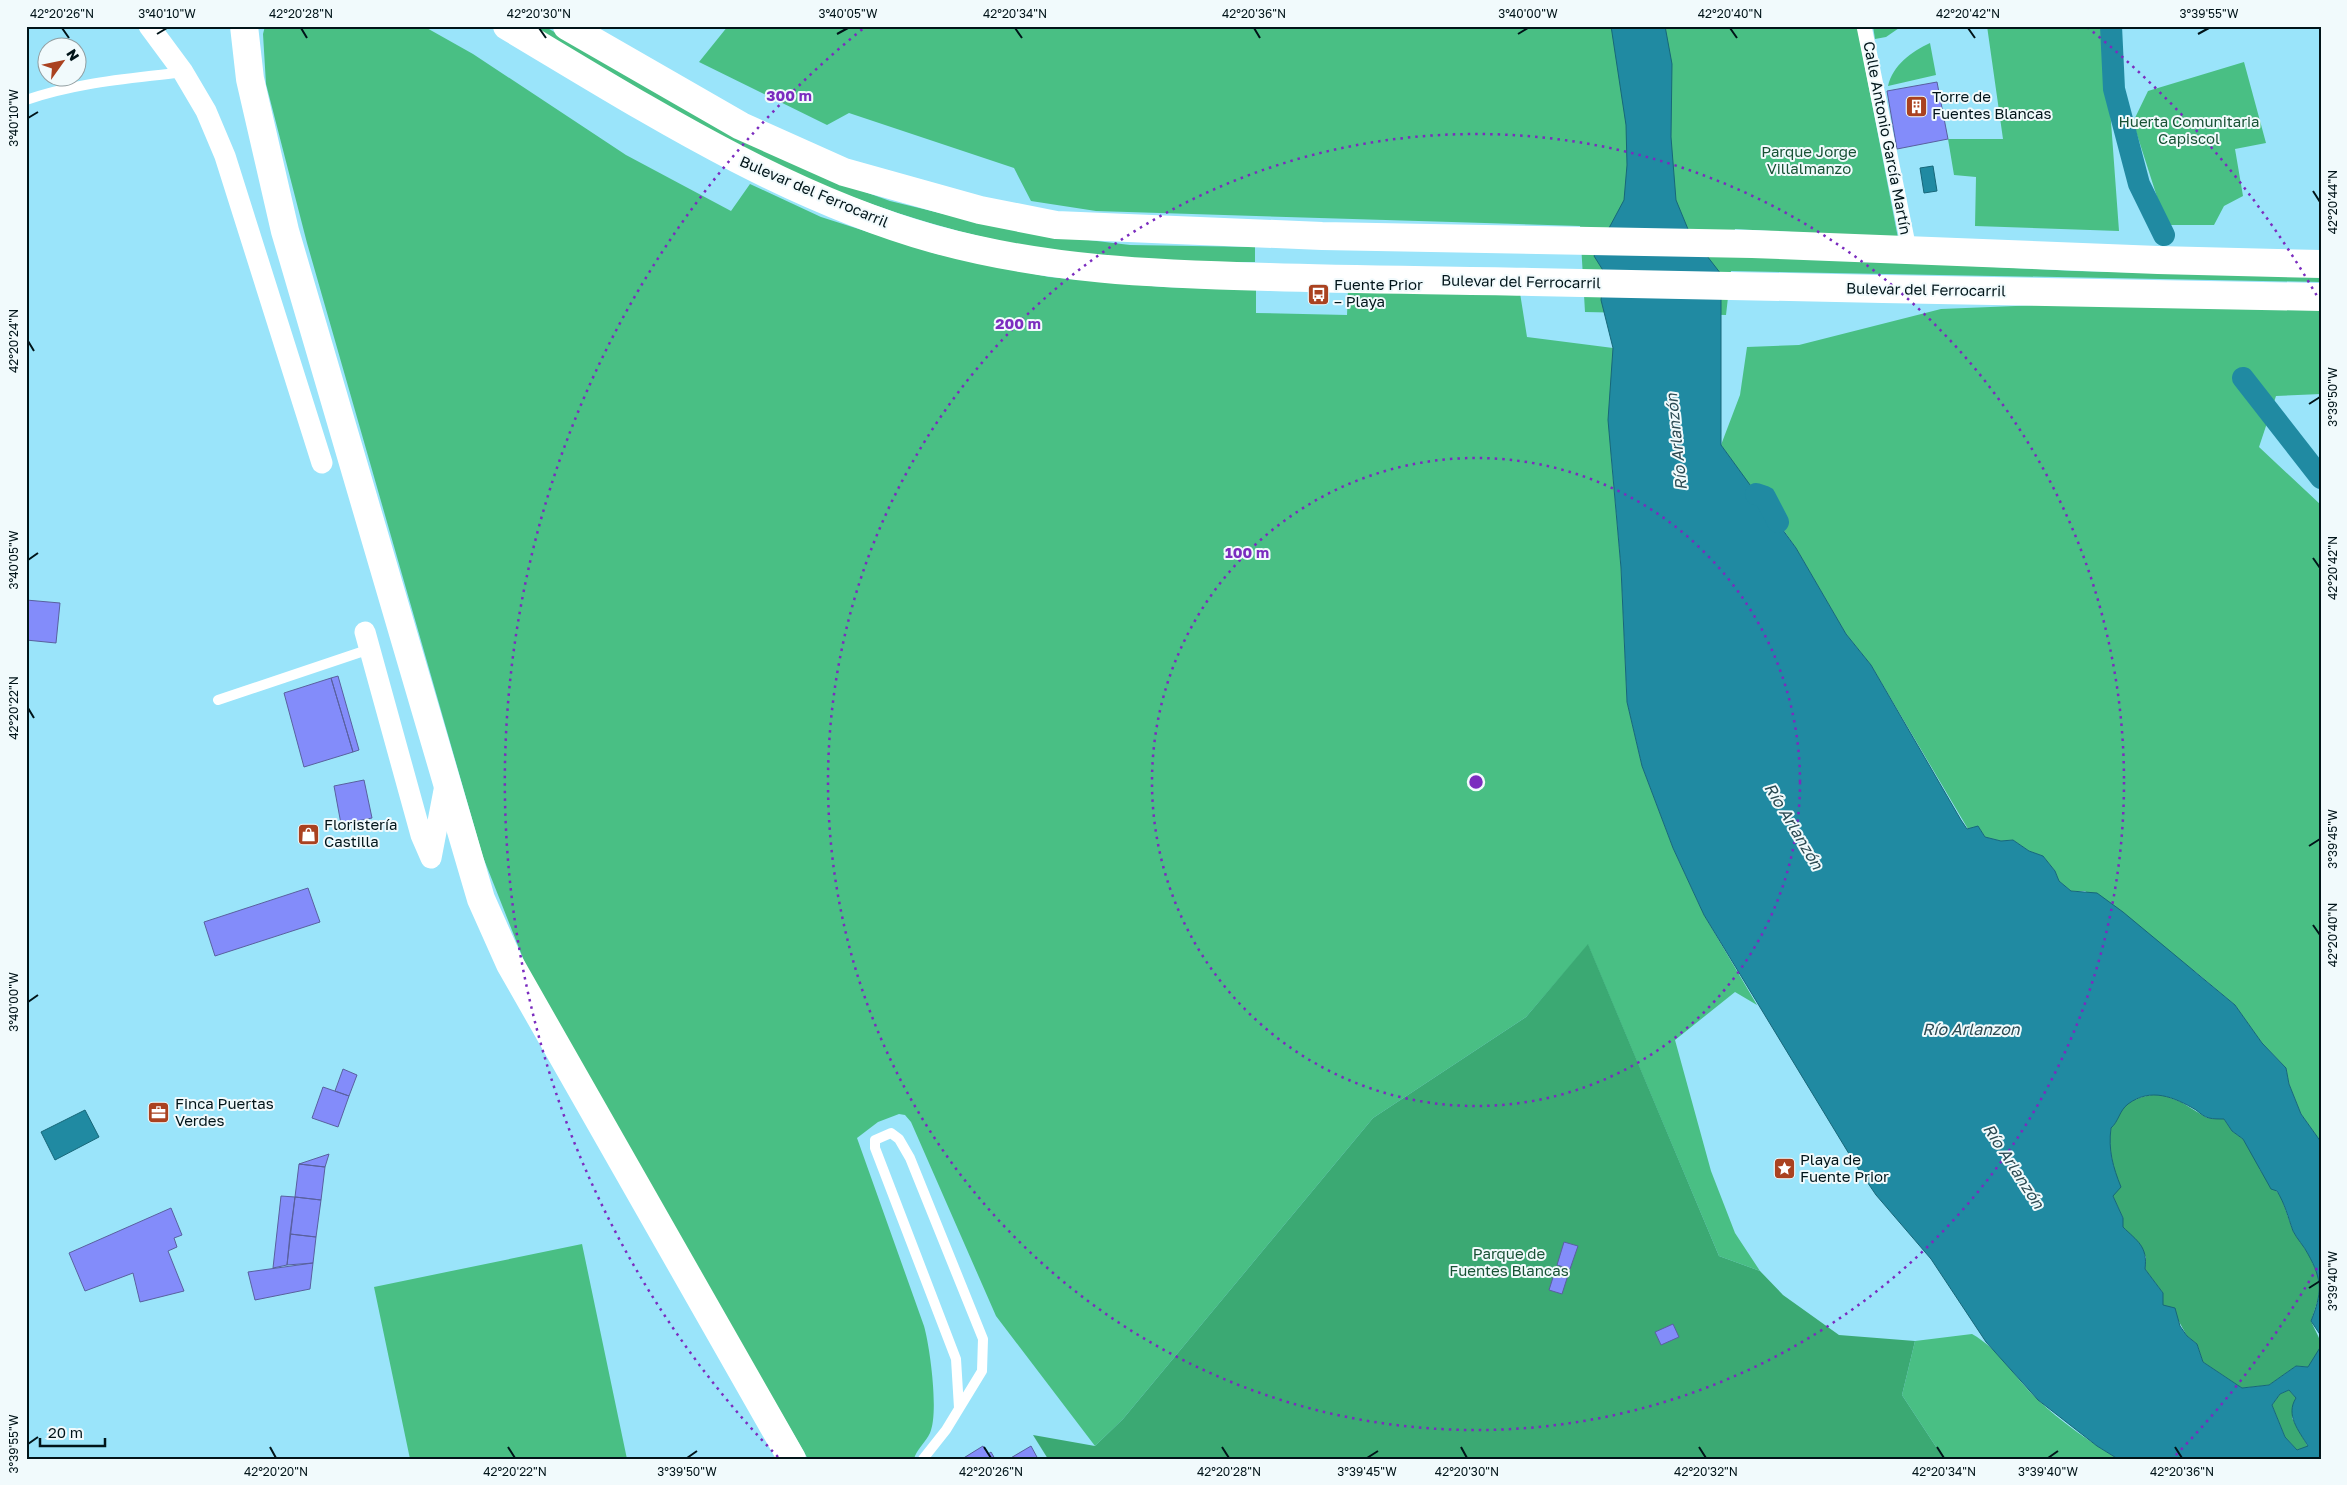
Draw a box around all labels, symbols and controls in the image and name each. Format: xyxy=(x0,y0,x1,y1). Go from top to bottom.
text: 42°20'26"N xyxy=(30,6,94,21)
text: 3°40'10"W xyxy=(138,6,196,21)
text: 42°20'28"N xyxy=(269,6,333,21)
text: 42°20'30"N xyxy=(507,6,571,21)
text: 3°40'05"W xyxy=(819,6,878,21)
text: 42°20'34"N xyxy=(983,6,1047,21)
text: 42°20'36"N xyxy=(1222,6,1286,21)
text: 3°40'00"W xyxy=(1498,6,1558,21)
text: 42°20'40"N xyxy=(1698,6,1762,21)
text: 42°20'42"N xyxy=(1936,6,2000,21)
text: 3°39'55"W xyxy=(2180,6,2239,21)
north arrow xyxy=(38,38,88,88)
street label: Calle Antonio García Martín xyxy=(1860,40,1916,236)
text: N xyxy=(63,46,83,64)
text: 300 m xyxy=(766,86,812,104)
place label: Torre de Fuentes Blancas xyxy=(1932,87,2051,122)
text: 3°40'10"W xyxy=(6,89,21,147)
building icon: Torre de Fuentes Blancas xyxy=(1904,94,1928,118)
park label: Huerta Comunitaria Capiscol xyxy=(2118,112,2260,147)
park label: Parque Jorge Villalmanzo xyxy=(1761,142,1857,177)
street label: Bulevar del Ferrocarril xyxy=(737,152,892,231)
text: 42°20'44"N xyxy=(2325,170,2340,234)
street label: Bulevar del Ferrocarril xyxy=(1441,271,1601,291)
place label: Fuente Prior – Playa xyxy=(1334,275,1423,310)
street label: Bulevar del Ferrocarril xyxy=(1846,279,2006,299)
bus stop icon: Fuente Prior – Playa xyxy=(1306,282,1330,306)
text: 42°20'24"N xyxy=(6,309,21,373)
text: 200 m xyxy=(995,314,1041,332)
text: 3°39'50"W xyxy=(2325,367,2340,427)
water label: Río Arlanzón xyxy=(1661,391,1691,491)
text: 3°40'05"W xyxy=(6,530,21,589)
text: 42°20'42"N xyxy=(2325,536,2340,600)
text: 100 m xyxy=(1225,543,1269,561)
text: 42°20'22"N xyxy=(6,676,21,740)
centre of rings xyxy=(1467,773,1485,791)
water label: Río Arlanzón xyxy=(1760,779,1828,874)
text: 3°39'45"W xyxy=(2325,809,2340,869)
place label: Floristería Castilla xyxy=(324,815,397,850)
shop icon: Floristería Castilla xyxy=(296,822,320,846)
text: 42°20'40"N xyxy=(2325,903,2340,967)
text: 3°40'00"W xyxy=(6,972,21,1032)
water label: Río Arlanzon xyxy=(1922,1019,2021,1039)
place label: Finca Puertas Verdes xyxy=(175,1094,274,1129)
office icon: Finca Puertas Verdes xyxy=(147,1101,171,1125)
water label: Río Arlanzón xyxy=(1979,1120,2050,1213)
place label: Playa de Fuente Prior xyxy=(1800,1150,1889,1185)
place icon: Playa de Fuente Prior xyxy=(1772,1157,1796,1181)
park label: Parque de Fuentes Blancas xyxy=(1449,1244,1569,1279)
text: 3°39'40"W xyxy=(2325,1251,2340,1311)
text: 3°39'55"W xyxy=(6,1414,21,1473)
scale bar xyxy=(40,1415,105,1447)
text: 20 m xyxy=(48,1423,83,1441)
text: 42°20'20"N xyxy=(244,1464,308,1479)
text: 42°20'22"N xyxy=(483,1464,547,1479)
text: 3°39'50"W xyxy=(657,1464,717,1479)
text: 42°20'26"N xyxy=(959,1464,1023,1479)
text: 42°20'28"N xyxy=(1197,1464,1261,1479)
text: 3°39'45"W xyxy=(1337,1464,1397,1479)
text: 42°20'30"N xyxy=(1435,1464,1499,1479)
text: 42°20'32"N xyxy=(1674,1464,1738,1479)
text: 42°20'34"N xyxy=(1912,1464,1976,1479)
text: 3°39'40"W xyxy=(2018,1464,2078,1479)
text: 42°20'36"N xyxy=(2150,1464,2214,1479)

